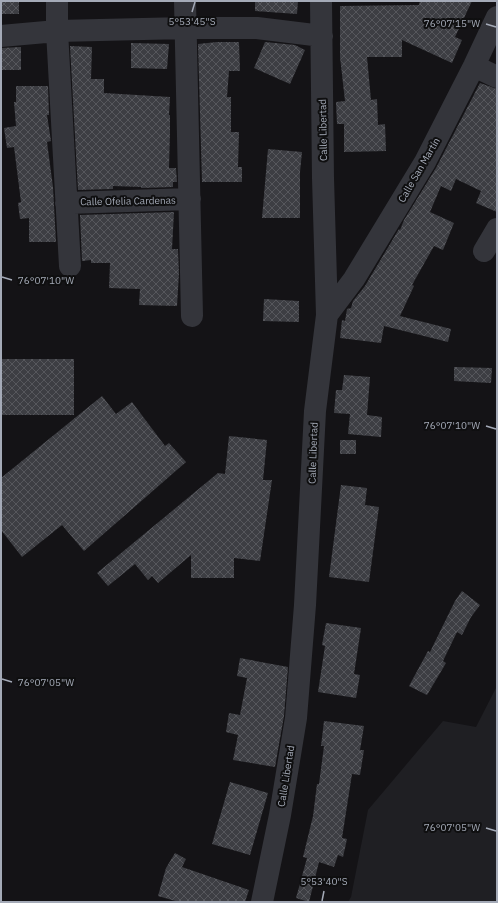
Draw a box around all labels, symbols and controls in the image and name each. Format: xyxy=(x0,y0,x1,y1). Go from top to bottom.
text: 5°53'45"S xyxy=(168,15,216,28)
text: 76°07'15"W xyxy=(424,17,480,30)
street label: Calle Libertad xyxy=(316,99,330,161)
street label: Calle San Martín xyxy=(395,135,443,205)
street label: Calle Ofelia Cardenas xyxy=(80,194,176,208)
text: 76°07'10"W xyxy=(18,274,74,287)
text: 76°07'10"W xyxy=(424,419,480,432)
street label: Calle Libertad xyxy=(305,422,321,484)
text: 76°07'05"W xyxy=(18,676,74,689)
street label: Calle Libertad xyxy=(275,744,297,808)
text: 76°07'05"W xyxy=(424,821,480,834)
text: 5°53'40"S xyxy=(300,875,348,888)

